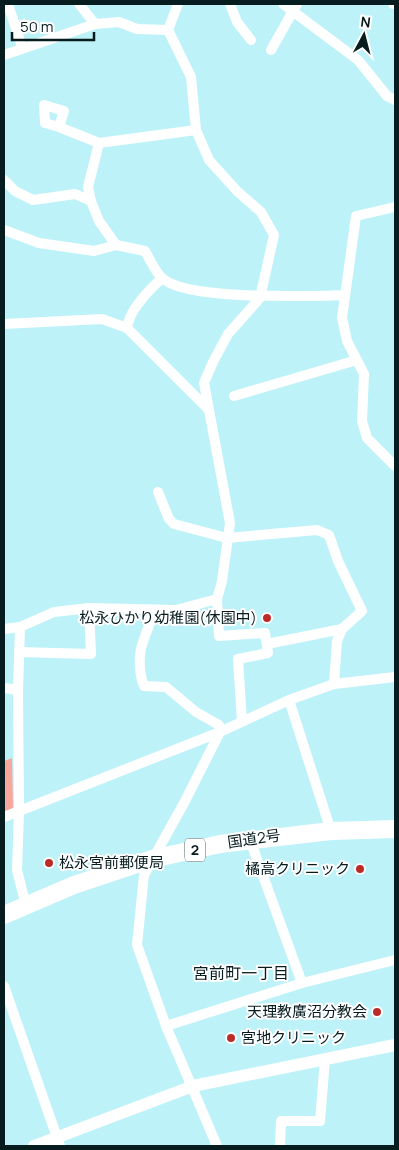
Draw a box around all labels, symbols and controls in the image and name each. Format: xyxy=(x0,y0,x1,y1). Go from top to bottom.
scale bar xyxy=(12,10,95,42)
north arrow xyxy=(339,10,389,60)
text: N xyxy=(359,12,372,32)
text: 50 m xyxy=(20,16,54,37)
place label: 松永ひかり幼稚園(休園中) xyxy=(79,607,257,628)
marker: 松永ひかり幼稚園(休園中) xyxy=(261,612,273,624)
street label: 国道2号 xyxy=(226,824,282,853)
road number: 2 xyxy=(185,838,205,862)
place label: 松永宮前郵便局 xyxy=(59,852,164,873)
marker: 松永宮前郵便局 xyxy=(43,857,55,869)
place label: 橘高クリニック xyxy=(245,858,350,879)
marker: 橘高クリニック xyxy=(354,863,366,875)
district label: 宮前町一丁目 xyxy=(193,962,289,984)
place label: 天理教廣沼分教会 xyxy=(247,1001,367,1022)
marker: 天理教廣沼分教会 xyxy=(371,1006,383,1018)
place label: 宮地クリニック xyxy=(241,1027,346,1048)
marker: 宮地クリニック xyxy=(225,1032,237,1044)

